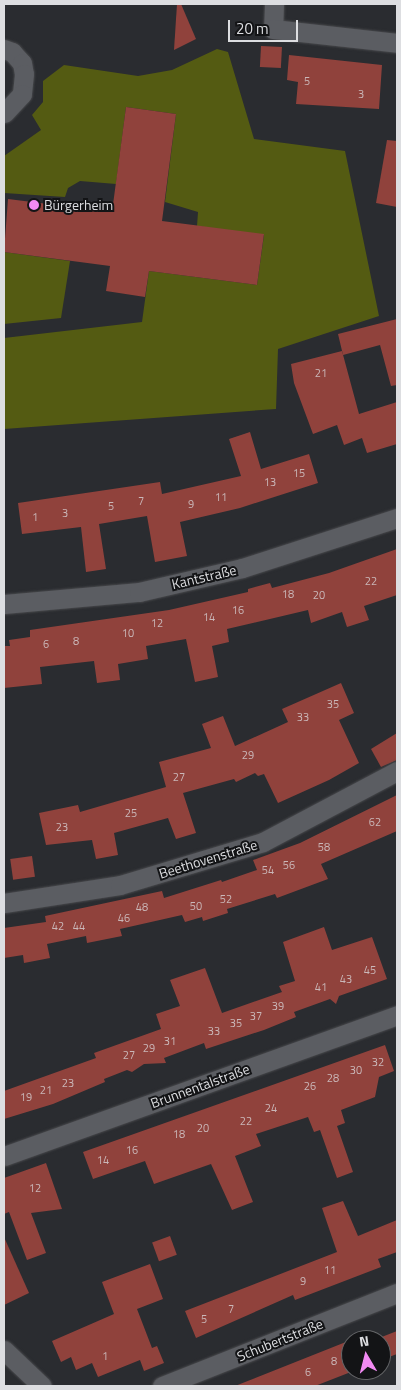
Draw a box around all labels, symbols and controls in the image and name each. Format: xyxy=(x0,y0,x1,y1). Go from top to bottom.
scale bar xyxy=(231,10,301,42)
text: 20 m xyxy=(236,17,269,40)
house number: 5 xyxy=(304,74,310,88)
house number: 3 xyxy=(358,87,364,101)
place label: Bürgerheim xyxy=(44,197,113,213)
marker: Bürgerheim xyxy=(28,199,40,211)
house number: 21 xyxy=(315,366,327,380)
house number: 15 xyxy=(293,466,305,480)
house number: 13 xyxy=(264,475,276,489)
house number: 11 xyxy=(215,490,227,504)
house number: 7 xyxy=(138,494,144,508)
house number: 9 xyxy=(188,497,194,511)
house number: 5 xyxy=(108,499,114,513)
house number: 3 xyxy=(62,506,68,520)
house number: 1 xyxy=(32,510,38,524)
street label: Kantstraße xyxy=(170,561,238,593)
house number: 22 xyxy=(365,574,377,588)
house number: 18 xyxy=(282,587,294,601)
house number: 20 xyxy=(313,588,325,602)
house number: 16 xyxy=(232,603,244,617)
house number: 14 xyxy=(203,610,215,624)
house number: 12 xyxy=(151,616,163,630)
house number: 10 xyxy=(122,626,134,640)
house number: 8 xyxy=(73,634,79,648)
house number: 6 xyxy=(43,637,49,651)
house number: 35 xyxy=(327,697,339,711)
house number: 33 xyxy=(297,710,309,724)
house number: 29 xyxy=(242,748,254,762)
house number: 27 xyxy=(173,770,185,784)
house number: 25 xyxy=(125,806,137,820)
house number: 62 xyxy=(369,815,381,829)
house number: 23 xyxy=(56,820,68,834)
street label: Beethovenstraße xyxy=(157,836,259,882)
house number: 58 xyxy=(318,840,330,854)
house number: 56 xyxy=(283,858,295,872)
house number: 54 xyxy=(262,863,274,877)
house number: 52 xyxy=(220,892,232,906)
house number: 50 xyxy=(190,899,202,913)
house number: 48 xyxy=(136,900,148,914)
house number: 46 xyxy=(118,911,130,925)
house number: 42 xyxy=(52,919,64,933)
house number: 44 xyxy=(73,919,85,933)
house number: 45 xyxy=(364,963,376,977)
house number: 43 xyxy=(340,972,352,986)
house number: 41 xyxy=(315,980,327,994)
house number: 39 xyxy=(272,999,284,1013)
house number: 37 xyxy=(250,1009,262,1023)
house number: 35 xyxy=(230,1016,242,1030)
house number: 33 xyxy=(208,1024,220,1038)
house number: 31 xyxy=(164,1034,176,1048)
house number: 29 xyxy=(143,1041,155,1055)
house number: 27 xyxy=(123,1048,135,1062)
house number: 32 xyxy=(372,1055,384,1069)
street label: Brunnentalstraße xyxy=(148,1060,252,1112)
house number: 30 xyxy=(350,1063,362,1077)
house number: 28 xyxy=(327,1071,339,1085)
house number: 23 xyxy=(62,1076,74,1090)
house number: 26 xyxy=(304,1079,316,1093)
house number: 21 xyxy=(40,1083,52,1097)
house number: 19 xyxy=(20,1090,32,1104)
house number: 24 xyxy=(265,1101,277,1115)
house number: 22 xyxy=(240,1114,252,1128)
house number: 20 xyxy=(197,1121,209,1135)
house number: 18 xyxy=(173,1127,185,1141)
house number: 16 xyxy=(126,1143,138,1157)
house number: 14 xyxy=(97,1153,109,1167)
house number: 12 xyxy=(29,1181,41,1195)
house number: 11 xyxy=(324,1263,336,1277)
house number: 9 xyxy=(300,1274,306,1288)
house number: 7 xyxy=(228,1302,234,1316)
house number: 5 xyxy=(201,1312,207,1326)
street label: Schubertstraße xyxy=(235,1315,325,1365)
north arrow xyxy=(341,1330,391,1380)
text: N xyxy=(358,1330,370,1352)
house number: 1 xyxy=(102,1349,108,1363)
house number: 8 xyxy=(331,1354,337,1368)
house number: 6 xyxy=(305,1365,311,1379)

